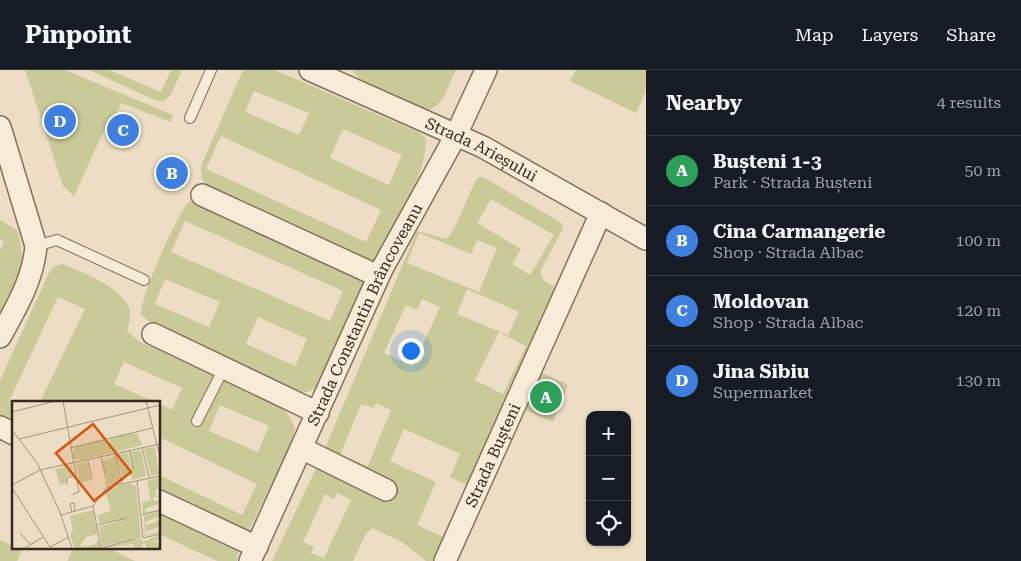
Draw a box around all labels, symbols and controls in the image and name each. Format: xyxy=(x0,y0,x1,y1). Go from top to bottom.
text: Pinpoint xyxy=(25,21,131,49)
text: Map xyxy=(795,24,834,45)
text: Layers xyxy=(862,24,918,45)
text: Share xyxy=(946,24,996,45)
text: Nearby xyxy=(666,91,742,115)
text: 4 results xyxy=(937,93,1001,112)
pin: D xyxy=(44,102,76,140)
pin: C xyxy=(107,111,139,149)
street label: Strada Arieșului xyxy=(422,114,541,186)
text: Bușteni 1-3 xyxy=(713,150,822,173)
pin: B xyxy=(156,154,188,192)
text: A xyxy=(676,161,688,180)
text: 50 m xyxy=(964,161,1001,180)
text: Park · Strada Bușteni xyxy=(713,173,872,192)
street label: Strada Constantin Brâncoveanu xyxy=(303,200,426,429)
text: Cina Carmangerie xyxy=(713,220,885,243)
text: B xyxy=(676,231,688,250)
text: 100 m xyxy=(955,231,1001,250)
text: Shop · Strada Albac xyxy=(713,243,863,262)
text: Moldovan xyxy=(713,290,809,313)
text: C xyxy=(676,301,688,320)
text: 120 m xyxy=(955,301,1001,320)
text: Shop · Strada Albac xyxy=(713,313,863,332)
your location xyxy=(398,338,424,364)
text: Jina Sibiu xyxy=(713,360,809,383)
text: D xyxy=(676,371,688,390)
text: 130 m xyxy=(955,371,1001,390)
pin: A xyxy=(530,378,562,416)
text: Supermarket xyxy=(713,383,813,402)
street label: Strada Bușteni xyxy=(461,400,524,510)
inset map xyxy=(12,401,160,548)
map controls xyxy=(586,411,631,546)
button: + xyxy=(586,411,631,456)
button: − xyxy=(586,456,631,501)
button: locate xyxy=(586,501,631,546)

